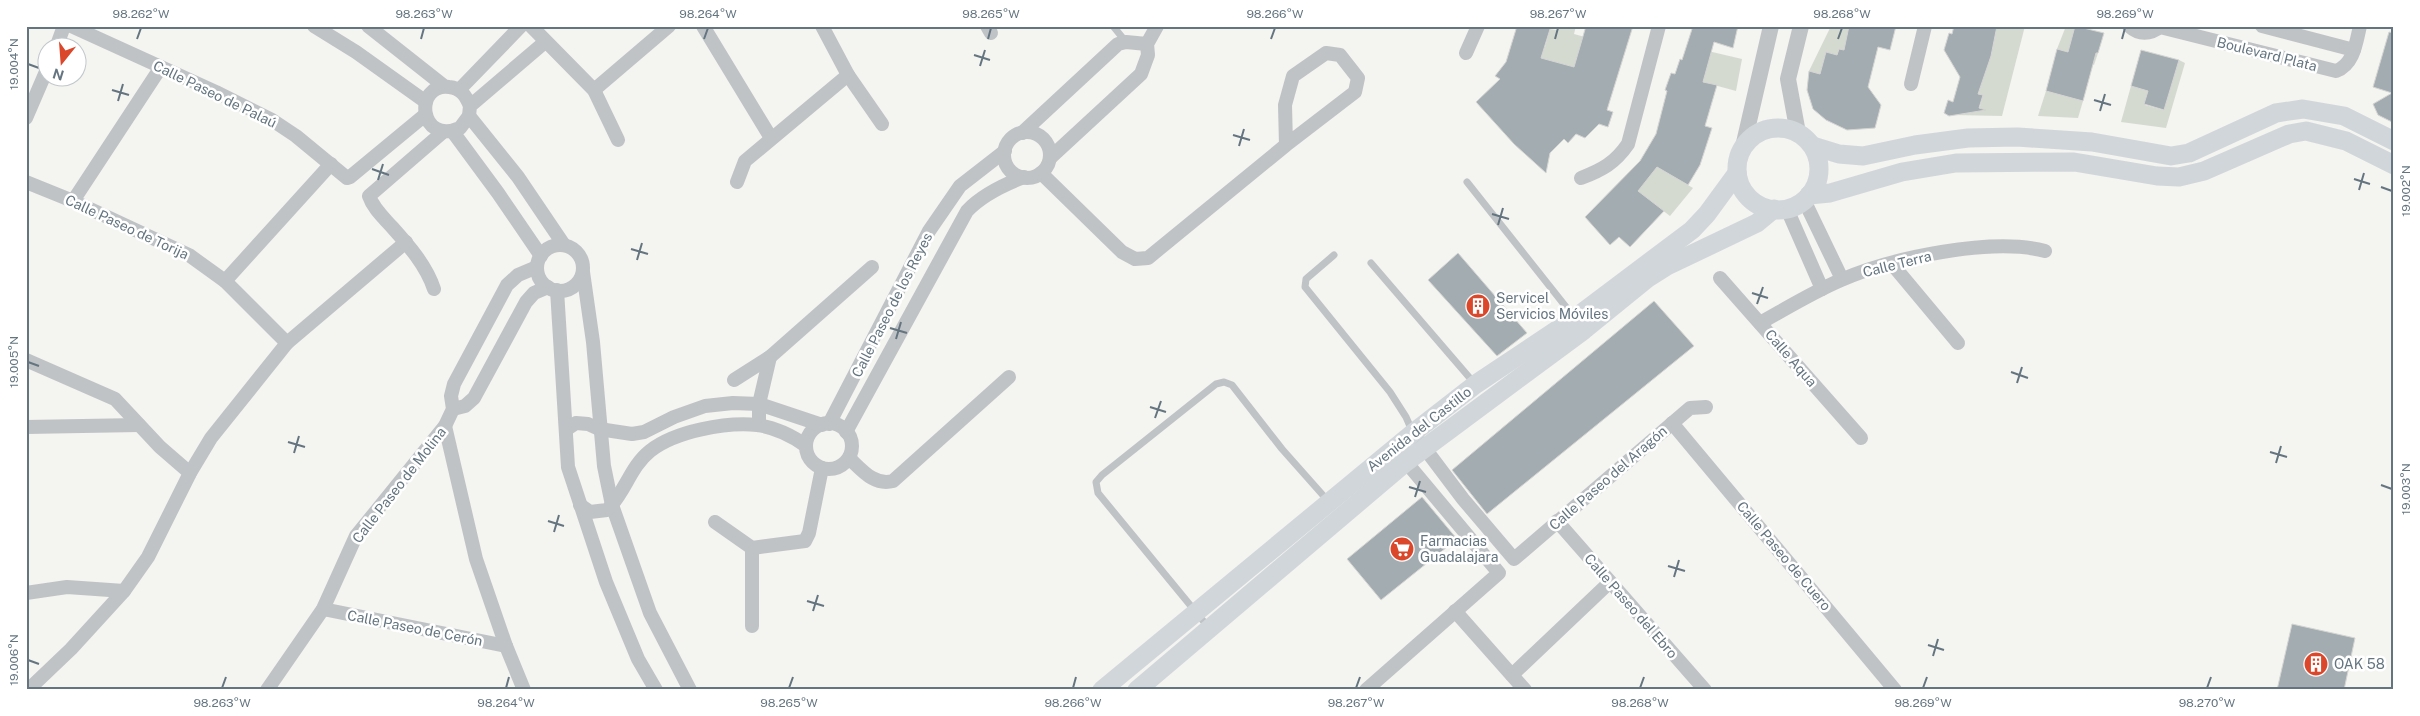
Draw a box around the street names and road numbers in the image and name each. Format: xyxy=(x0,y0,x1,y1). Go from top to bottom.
street label: Boulevard Plata xyxy=(2215,34,2319,74)
street label: Calle Paseo de Palaú xyxy=(151,57,279,131)
street label: Calle Paseo de Torija xyxy=(63,191,191,263)
street label: Calle Paseo de los Reyes xyxy=(849,230,935,380)
street label: Calle Terra xyxy=(1861,248,1933,280)
street label: Calle Aqua xyxy=(1762,326,1820,390)
street label: Avenida del Castillo xyxy=(1364,383,1474,475)
street label: Calle Paseo del Aragón xyxy=(1546,423,1670,533)
street label: Calle Paseo de Molina xyxy=(349,424,449,546)
street label: Calle Paseo de Cuero xyxy=(1734,498,1834,614)
street label: Calle Paseo del Ebro xyxy=(1581,551,1681,662)
street label: Calle Paseo de Cerón xyxy=(346,607,484,649)

